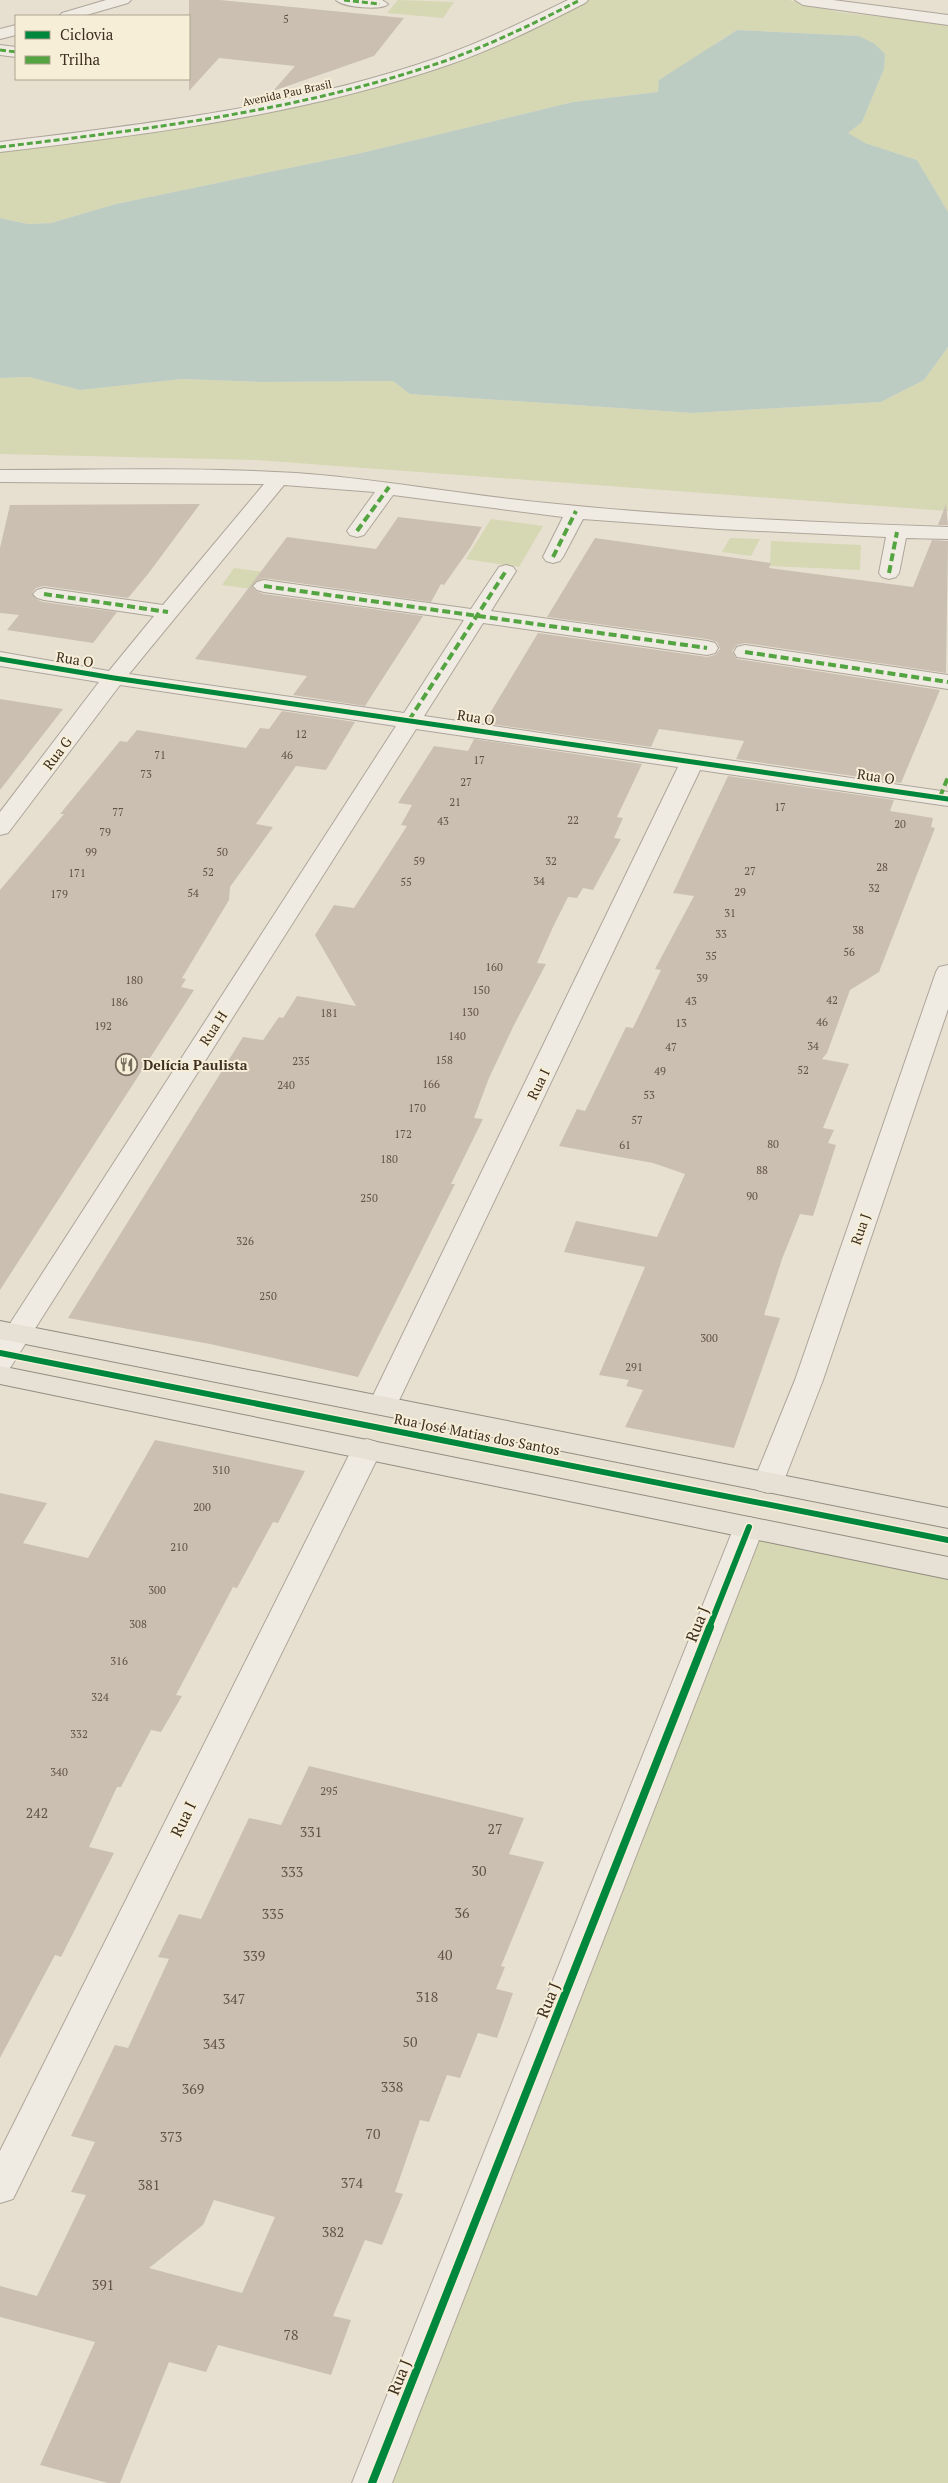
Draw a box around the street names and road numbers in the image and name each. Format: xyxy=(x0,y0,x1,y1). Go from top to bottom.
street label: Avenida Pau Brasil xyxy=(241,77,333,109)
street label: Rua O xyxy=(55,647,95,671)
street label: Rua O xyxy=(456,705,496,729)
street label: Rua G xyxy=(38,732,76,774)
street label: Rua O xyxy=(856,764,896,788)
street label: Rua H xyxy=(195,1007,231,1049)
street label: Rua I xyxy=(522,1065,554,1103)
street label: Rua J xyxy=(846,1210,874,1247)
street label: Rua José Matias dos Santos xyxy=(393,1409,561,1459)
street label: Rua J xyxy=(680,1603,714,1645)
street label: Rua I xyxy=(165,1798,201,1840)
street label: Rua J xyxy=(531,1979,565,2021)
street label: Rua J xyxy=(382,2356,416,2398)

